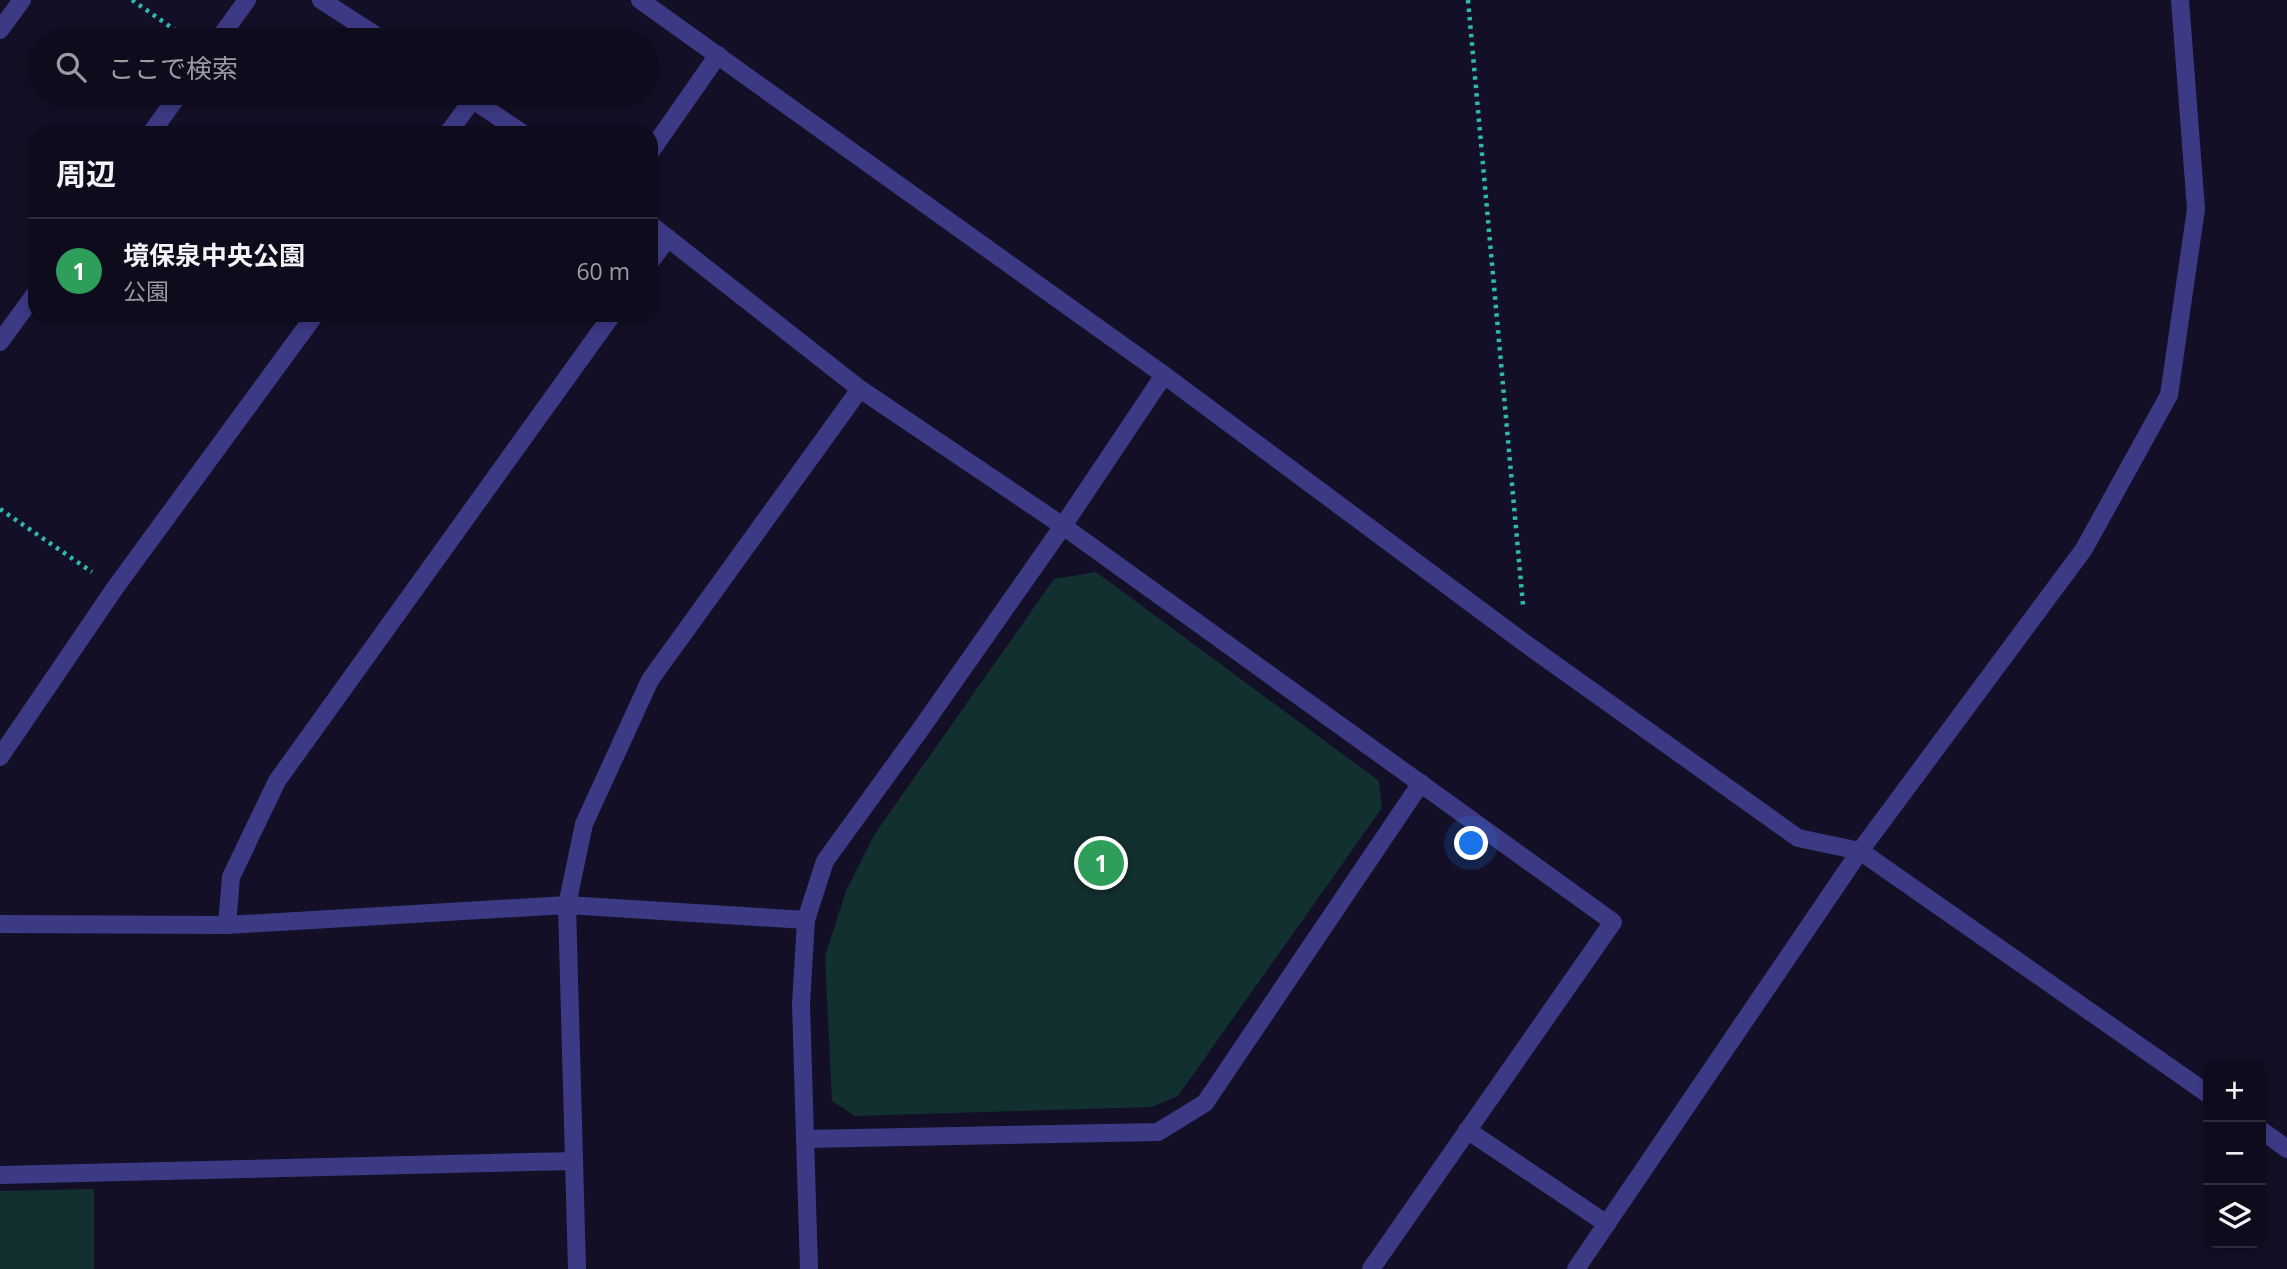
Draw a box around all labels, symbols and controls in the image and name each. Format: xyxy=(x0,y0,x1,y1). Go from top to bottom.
search box xyxy=(28,28,658,105)
icon: search xyxy=(52,48,90,86)
text: ここで検索 xyxy=(108,50,238,86)
text: 周辺 xyxy=(56,153,116,194)
text: 境保泉中央公園 xyxy=(123,237,305,273)
text: 1 xyxy=(72,255,86,287)
text: 60 m xyxy=(576,255,630,287)
text: 公園 xyxy=(123,275,169,307)
your location xyxy=(1454,826,1488,860)
pin: 1 xyxy=(1078,837,1124,889)
map controls xyxy=(2203,1059,2266,1248)
button: + xyxy=(2203,1059,2266,1122)
button: − xyxy=(2203,1122,2266,1185)
button: layers xyxy=(2203,1185,2266,1248)

